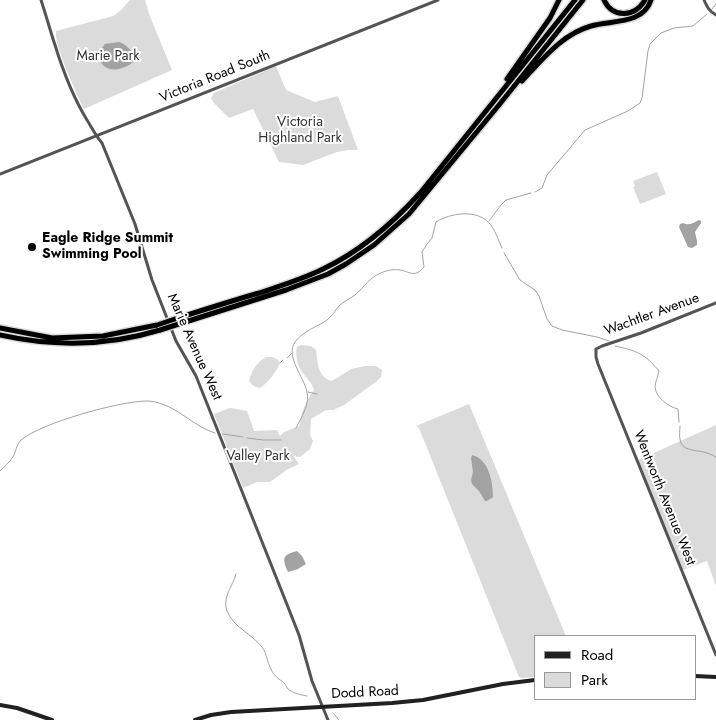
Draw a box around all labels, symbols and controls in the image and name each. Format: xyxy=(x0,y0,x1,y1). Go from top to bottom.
street label: Victoria Road South xyxy=(157,47,273,107)
park label: Marie Park xyxy=(77,49,139,65)
park label: Victoria Highland Park xyxy=(258,115,342,148)
place label: Eagle Ridge Summit Swimming Pool xyxy=(42,231,173,264)
marker: Eagle Ridge Summit Swimming Pool xyxy=(26,241,38,253)
street label: Wachtler Avenue xyxy=(602,290,702,340)
street label: Marie Avenue West xyxy=(163,291,225,403)
street label: Wentworth Avenue West xyxy=(629,428,699,568)
park label: Valley Park xyxy=(226,449,290,465)
legend xyxy=(534,635,696,700)
text: Road xyxy=(581,644,613,666)
text: Park xyxy=(581,669,608,691)
street label: Dodd Road xyxy=(331,683,399,703)

